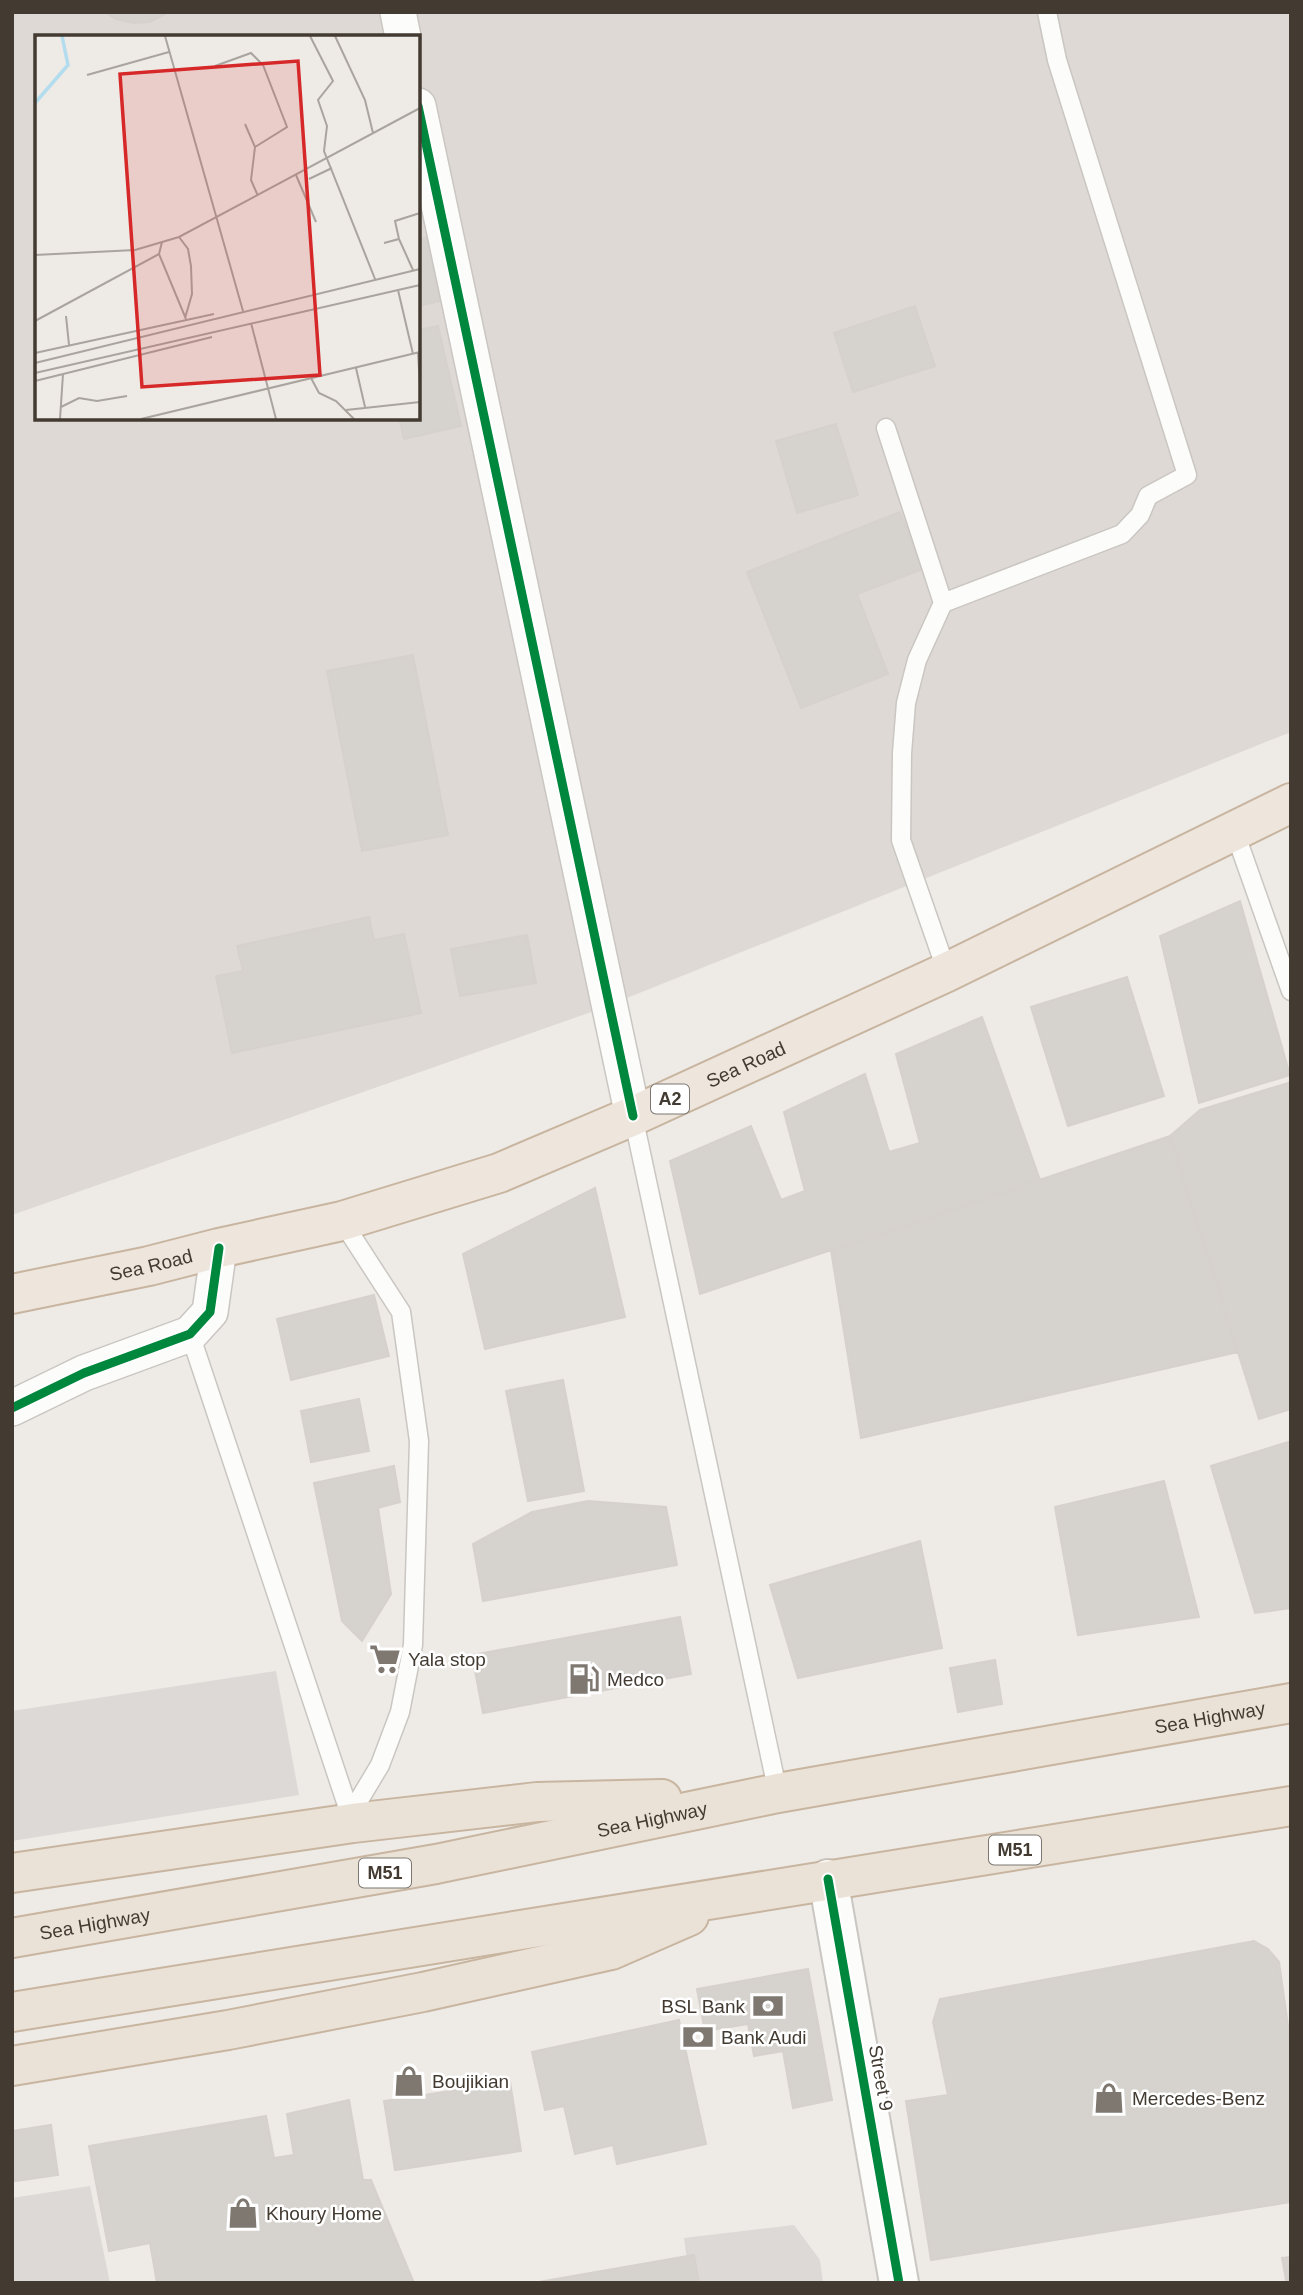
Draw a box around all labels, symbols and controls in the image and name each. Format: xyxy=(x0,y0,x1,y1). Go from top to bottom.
inset map xyxy=(35,35,420,420)
street label: Sea Road xyxy=(703,1037,789,1091)
road number: A2 xyxy=(651,1084,689,1114)
street label: Sea Road xyxy=(108,1245,195,1284)
supermarket icon: Yala stop xyxy=(368,1642,402,1676)
place label: Yala stop xyxy=(408,1649,486,1670)
fuel station icon: Medco xyxy=(567,1662,601,1696)
place label: Medco xyxy=(607,1669,664,1690)
street label: Sea Highway xyxy=(1153,1697,1267,1737)
street label: Sea Highway xyxy=(595,1797,709,1841)
road number: M51 xyxy=(989,1836,1041,1864)
road number: M51 xyxy=(359,1858,411,1887)
street label: Sea Highway xyxy=(38,1903,152,1944)
bank icon: BSL Bank xyxy=(751,1989,785,2023)
place label: BSL Bank xyxy=(661,1996,745,2017)
bank icon: Bank Audi xyxy=(681,2020,715,2054)
place label: Bank Audi xyxy=(721,2027,807,2048)
street label: Street 9 xyxy=(865,2043,897,2113)
shop icon: Boujikian xyxy=(392,2064,426,2098)
place label: Boujikian xyxy=(432,2071,509,2092)
shop icon: Mercedes-Benz xyxy=(1092,2081,1126,2115)
place label: Mercedes-Benz xyxy=(1132,2088,1265,2109)
shop icon: Khoury Home xyxy=(226,2196,260,2230)
place label: Khoury Home xyxy=(266,2203,382,2224)

